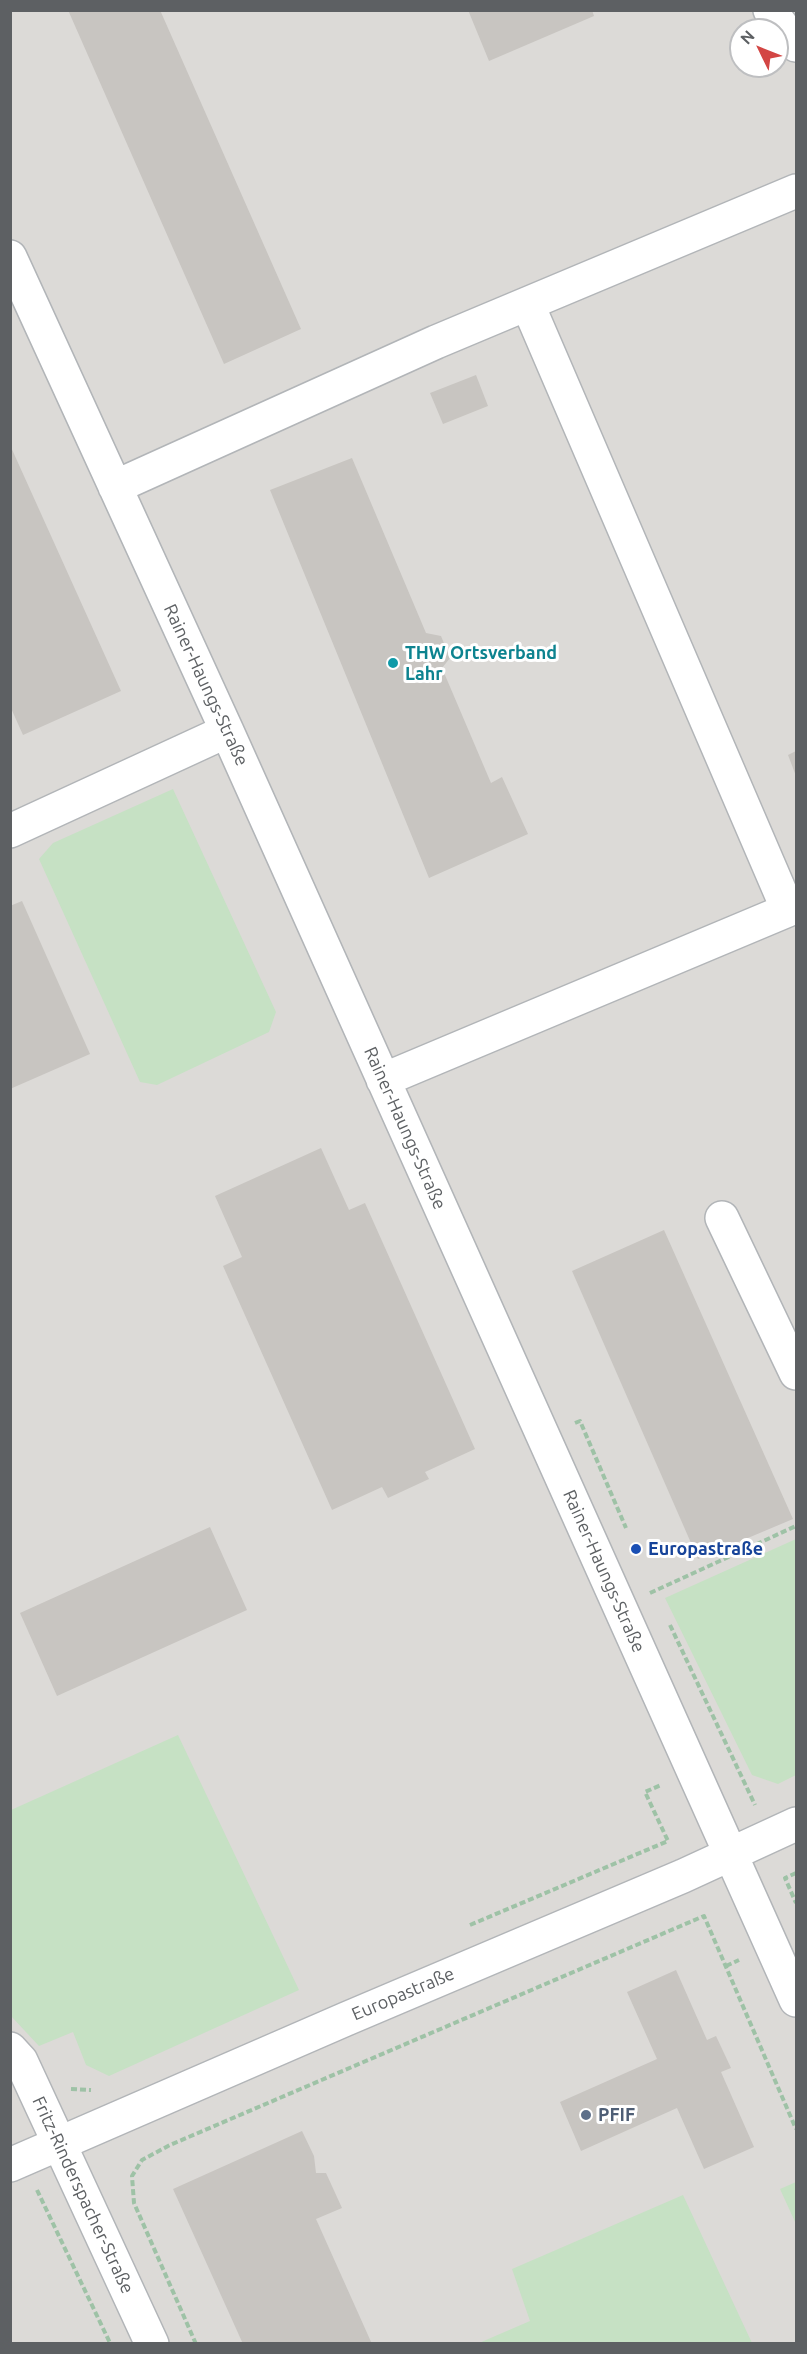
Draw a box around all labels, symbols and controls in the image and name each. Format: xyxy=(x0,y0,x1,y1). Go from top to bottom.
north arrow xyxy=(729,18,789,78)
text: N xyxy=(737,27,758,48)
street label: Rainer-Haungs-Straße xyxy=(159,601,253,769)
place label: THW Ortsverband Lahr xyxy=(405,642,557,684)
marker: THW Ortsverband Lahr xyxy=(386,656,400,670)
street label: Rainer-Haungs-Straße xyxy=(359,1043,451,1213)
street label: Rainer-Haungs-Straße xyxy=(558,1486,650,1656)
place label: Europastraße xyxy=(648,1538,763,1560)
marker: Europastraße xyxy=(629,1542,643,1556)
street label: Europastraße xyxy=(349,1963,457,2025)
street label: Fritz-Rinderspacher-Straße xyxy=(28,2093,138,2297)
place label: PFIF xyxy=(598,2104,635,2126)
marker: PFIF xyxy=(579,2108,593,2122)

